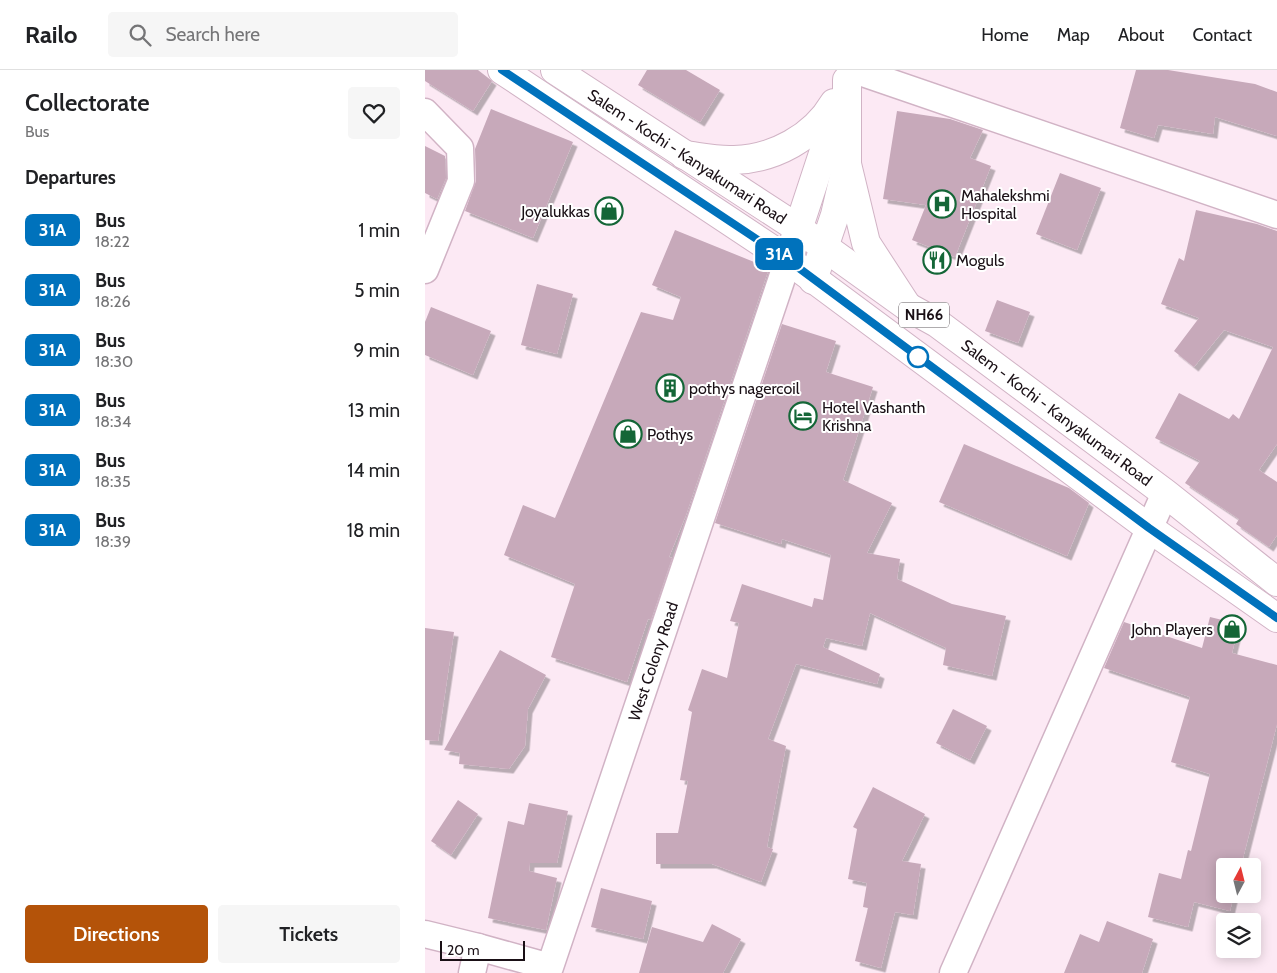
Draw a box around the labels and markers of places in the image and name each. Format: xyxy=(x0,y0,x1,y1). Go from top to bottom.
place label: Mahalekshmi Hospital xyxy=(961,186,1050,223)
hospital icon: Mahalekshmi Hospital xyxy=(927,189,957,219)
shop icon: Joyalukkas xyxy=(594,196,624,226)
place label: Joyalukkas xyxy=(520,202,590,221)
restaurant icon: Moguls xyxy=(922,245,952,275)
place label: Moguls xyxy=(956,251,1005,270)
unlabelled marker xyxy=(907,346,929,368)
building icon: pothys nagercoil xyxy=(655,373,685,403)
place label: pothys nagercoil xyxy=(689,379,800,398)
place label: Hotel Vashanth Krishna xyxy=(822,398,925,435)
hotel icon: Hotel Vashanth Krishna xyxy=(788,401,818,431)
shop icon: Pothys xyxy=(613,419,643,449)
place label: Pothys xyxy=(647,425,693,444)
shop icon: John Players xyxy=(1217,614,1247,644)
place label: John Players xyxy=(1130,620,1213,639)

